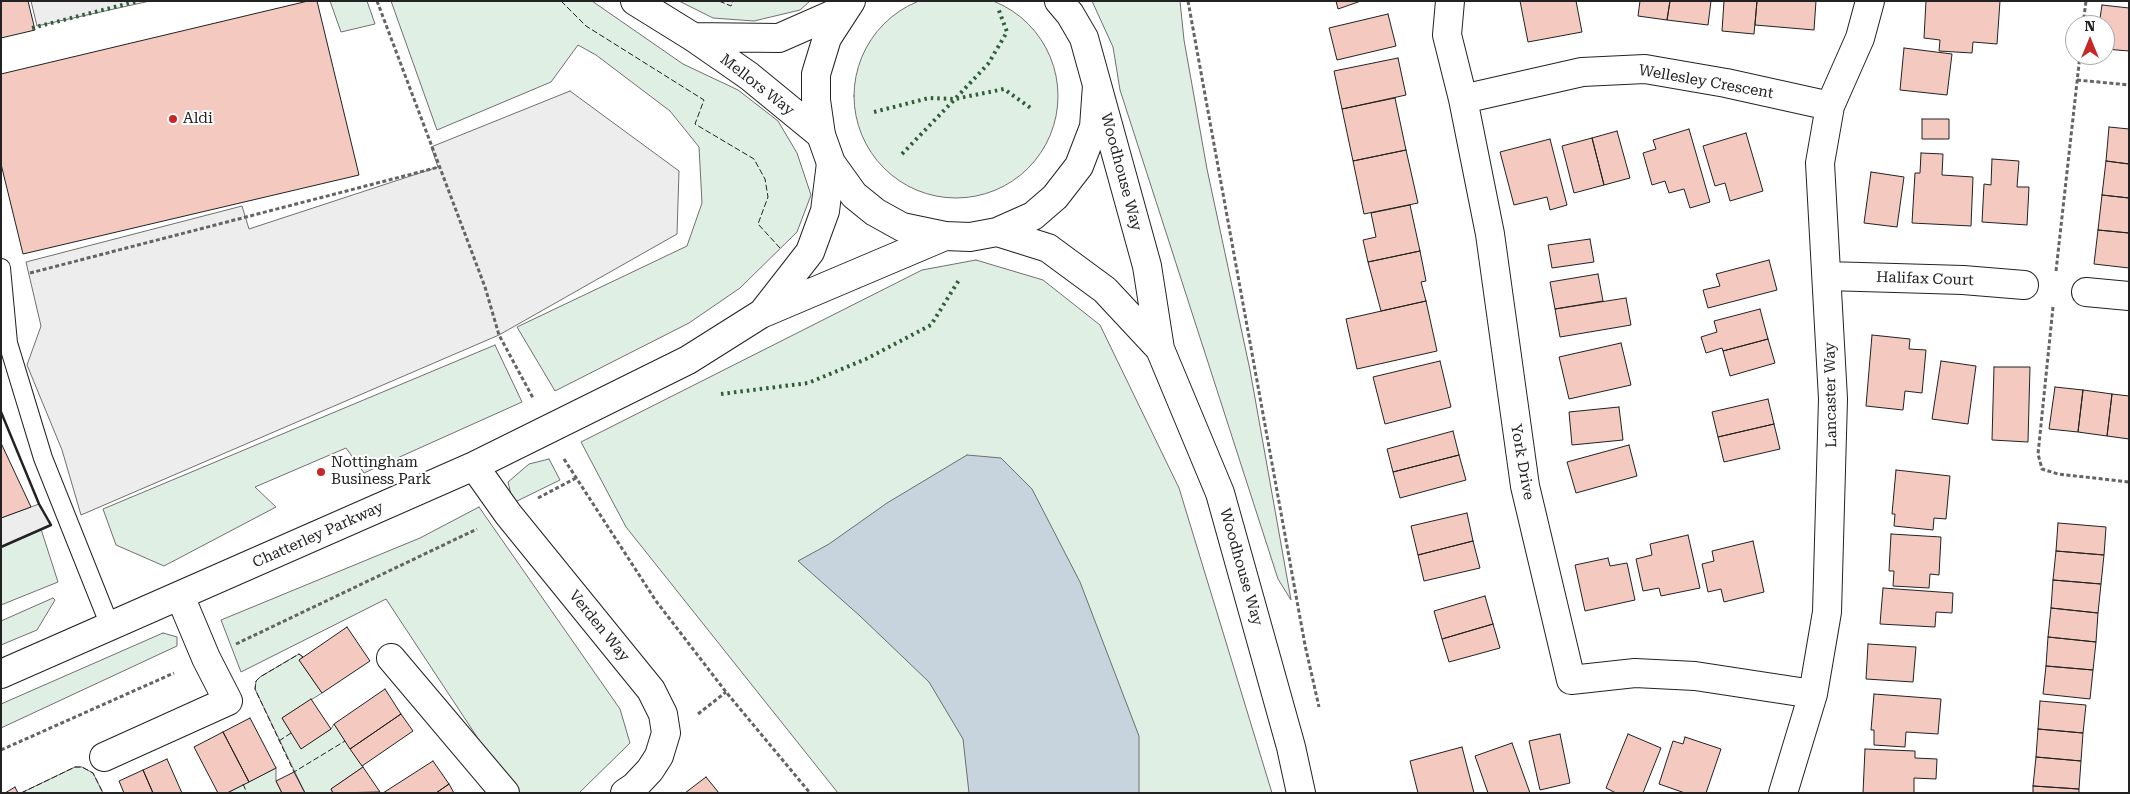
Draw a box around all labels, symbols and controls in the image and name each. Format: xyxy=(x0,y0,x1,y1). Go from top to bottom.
north arrow xyxy=(2065,15,2115,65)
text: N xyxy=(2085,18,2095,34)
street label: Mellors Way xyxy=(716,51,798,119)
street label: Wellesley Crescent xyxy=(1637,61,1775,103)
place label: Aldi xyxy=(183,110,213,128)
street label: Woodhouse Way xyxy=(1097,111,1145,233)
marker: Aldi xyxy=(167,113,179,125)
street label: Halifax Court xyxy=(1876,268,1974,290)
street label: Lancaster Way xyxy=(1821,342,1841,448)
street label: York Drive xyxy=(1506,423,1538,501)
place label: Nottingham Business Park xyxy=(331,454,431,489)
marker: Nottingham Business Park xyxy=(315,466,327,478)
street label: Chatterley Parkway xyxy=(250,498,386,572)
street label: Woodhouse Way xyxy=(1216,506,1266,628)
street label: Verden Way xyxy=(565,587,633,665)

